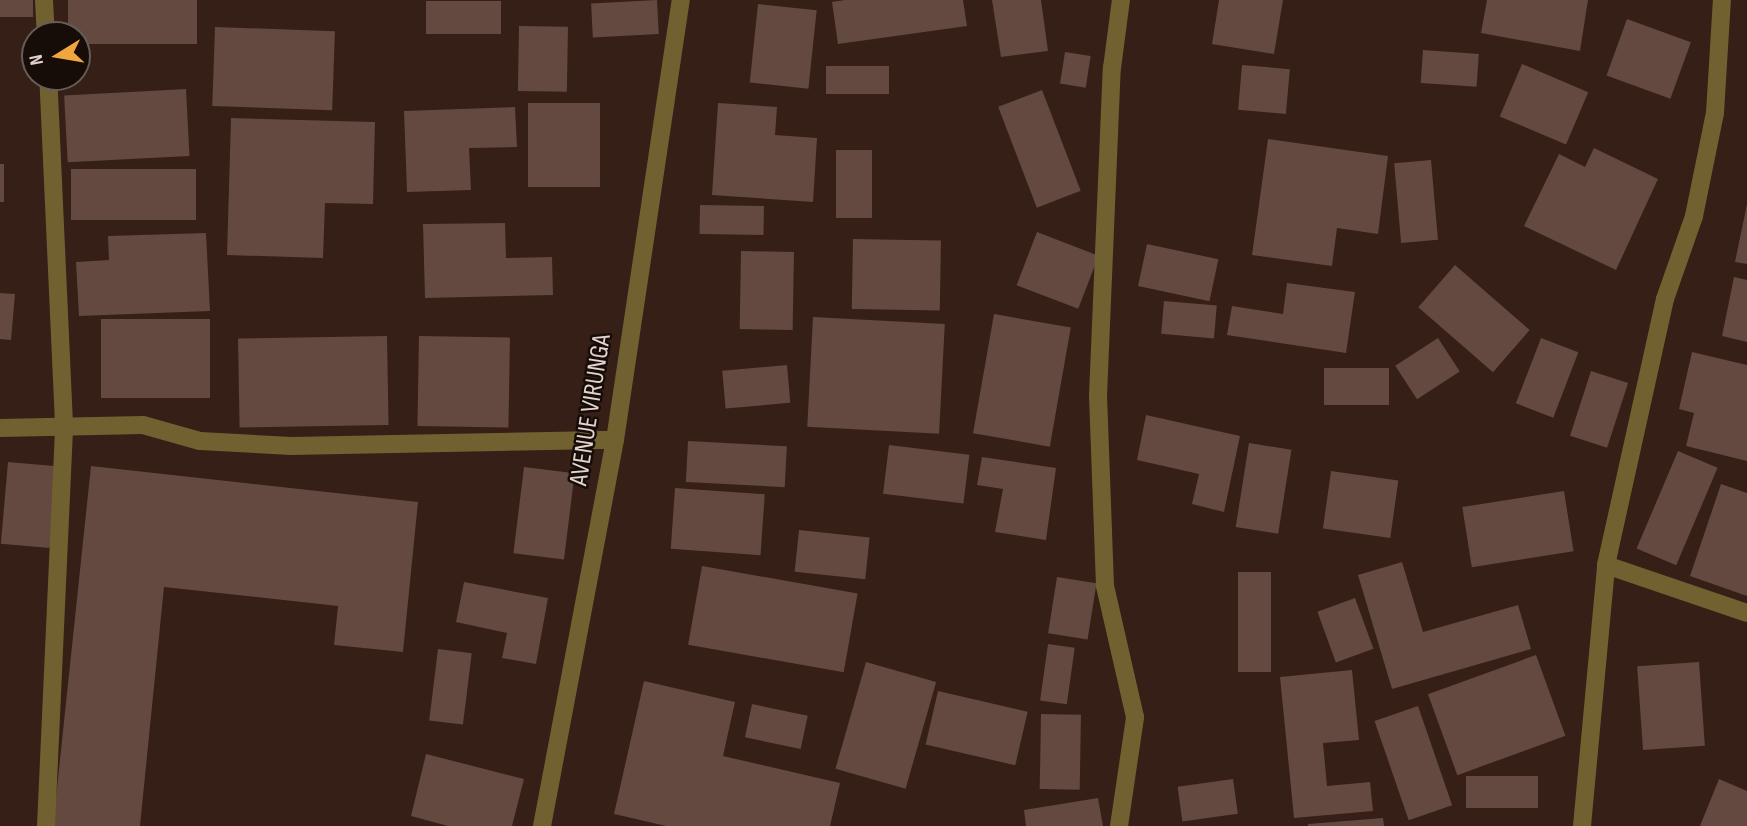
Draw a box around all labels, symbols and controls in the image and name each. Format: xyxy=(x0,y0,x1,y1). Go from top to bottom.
north arrow xyxy=(21,21,91,91)
text: N xyxy=(25,53,49,67)
street label: AVENUE VIRUNGA xyxy=(564,332,618,488)

